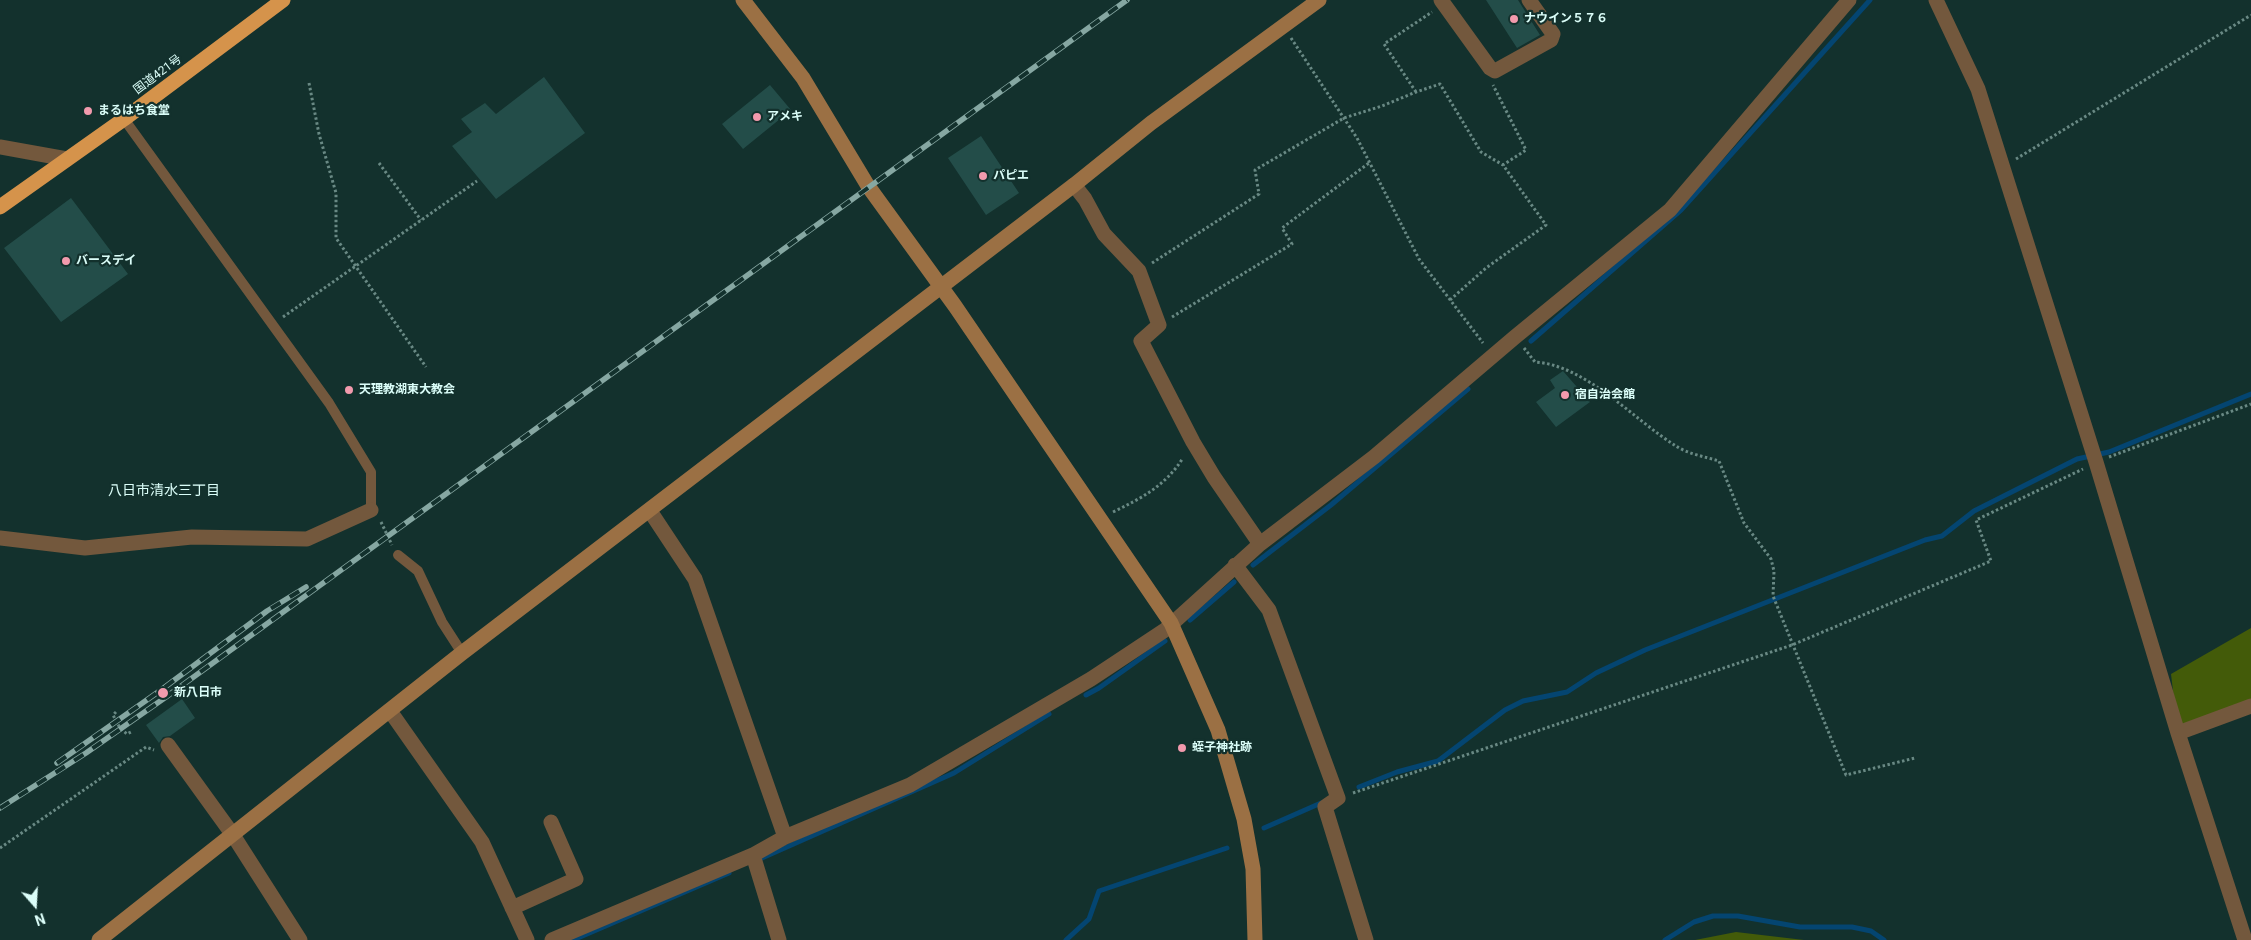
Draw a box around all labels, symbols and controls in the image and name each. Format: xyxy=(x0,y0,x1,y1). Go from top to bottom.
place label: ナウイン５７６ xyxy=(1524,12,1608,26)
marker: ナウイン５７６ xyxy=(1508,13,1520,25)
street label: 国道421号 xyxy=(131,52,185,98)
place label: まるはち食堂 xyxy=(98,104,170,118)
marker: まるはち食堂 xyxy=(82,105,94,117)
place label: アメキ xyxy=(767,110,803,124)
marker: アメキ xyxy=(751,111,763,123)
place label: パピエ xyxy=(993,169,1029,183)
marker: パピエ xyxy=(977,170,989,182)
place label: バースデイ xyxy=(76,254,136,268)
marker: バースデイ xyxy=(60,255,72,267)
place label: 天理教湖東大教会 xyxy=(359,383,455,397)
marker: 天理教湖東大教会 xyxy=(343,384,355,396)
place label: 宿自治会館 xyxy=(1575,388,1635,402)
marker: 宿自治会館 xyxy=(1559,389,1571,401)
district label: 八日市清水三丁目 xyxy=(108,483,220,499)
marker: 新八日市 xyxy=(156,686,170,700)
place label: 新八日市 xyxy=(174,686,222,700)
place label: 蛭子神社跡 xyxy=(1192,741,1252,755)
marker: 蛭子神社跡 xyxy=(1176,742,1188,754)
north arrow xyxy=(10,880,60,930)
text: N xyxy=(33,910,47,928)

